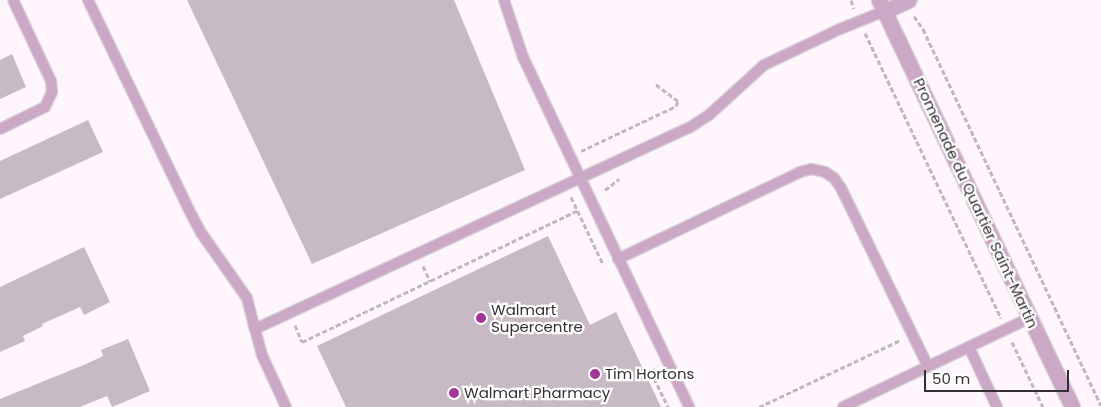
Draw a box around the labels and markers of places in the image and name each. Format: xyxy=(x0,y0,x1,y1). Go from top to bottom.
place label: Walmart Supercentre xyxy=(491,300,583,335)
marker: Walmart Supercentre xyxy=(475,312,487,324)
place label: Tim Hortons xyxy=(605,365,694,383)
marker: Tim Hortons xyxy=(589,368,601,380)
place label: Walmart Pharmacy xyxy=(464,384,610,402)
marker: Walmart Pharmacy xyxy=(448,387,460,399)

